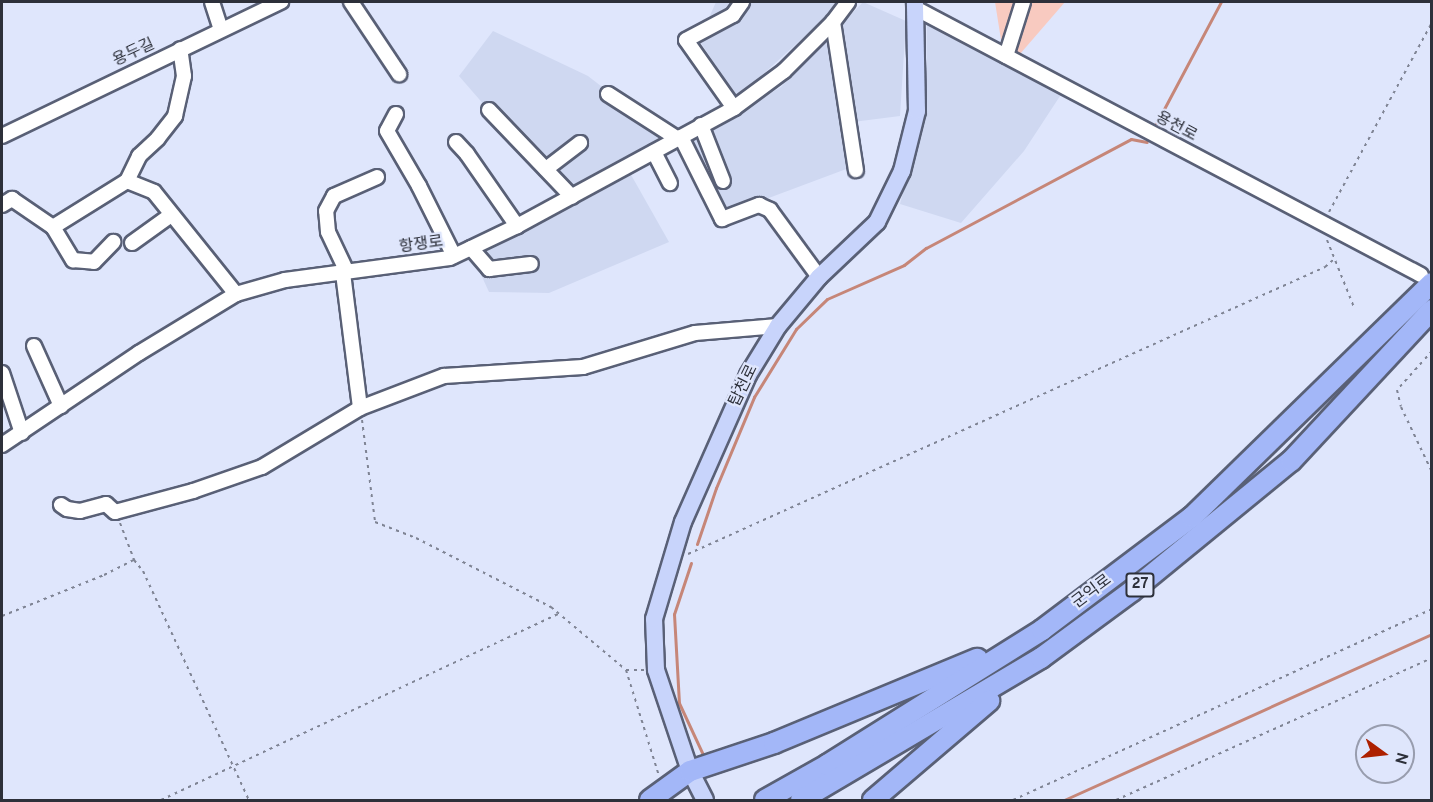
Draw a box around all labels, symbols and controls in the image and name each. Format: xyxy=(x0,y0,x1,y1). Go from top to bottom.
street label: 용두길 xyxy=(110,35,158,71)
street label: 용천로 xyxy=(1152,108,1200,146)
street label: 항쟁로 xyxy=(398,232,444,258)
street label: 탑천로 xyxy=(726,362,762,410)
street label: 군익로 xyxy=(1069,571,1115,613)
road number: 27 xyxy=(1125,573,1155,597)
north arrow xyxy=(1355,724,1415,784)
text: N xyxy=(1389,750,1412,766)

